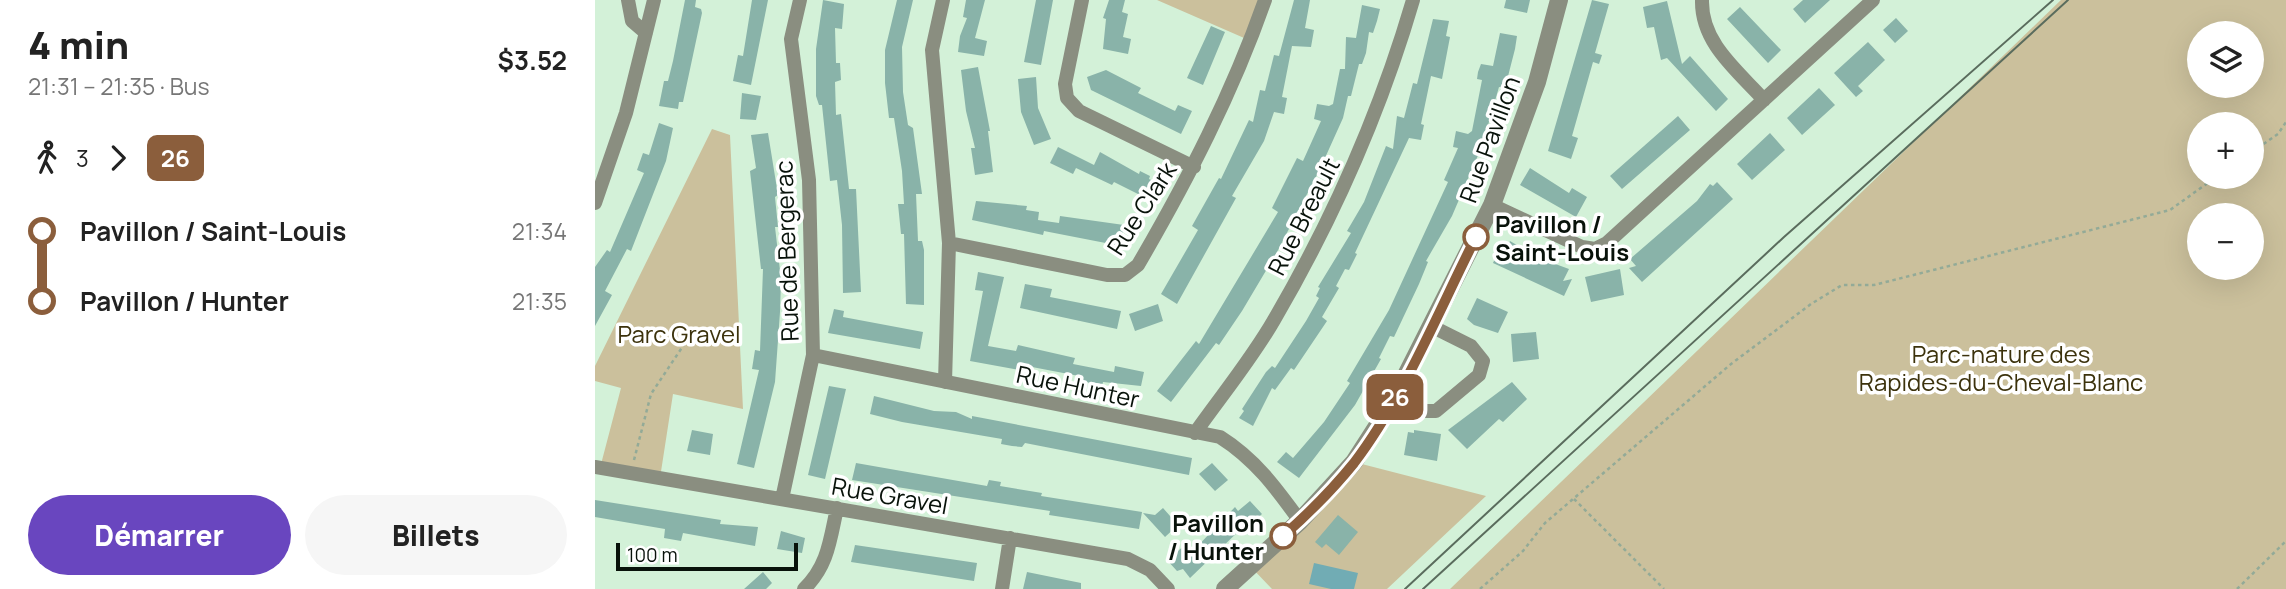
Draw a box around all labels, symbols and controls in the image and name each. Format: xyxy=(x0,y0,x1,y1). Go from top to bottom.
text: 4 min xyxy=(28,18,129,70)
map controls xyxy=(2187,21,2264,280)
button: layers xyxy=(2187,21,2264,98)
text: $3.52 xyxy=(498,42,567,78)
text: 21:31 – 21:35 · Bus xyxy=(28,70,209,102)
street label: Rue Pavillon xyxy=(1451,71,1527,207)
button: + xyxy=(2187,112,2264,189)
icon: walk xyxy=(28,139,66,177)
icon: forward xyxy=(99,139,137,177)
text: 26 xyxy=(161,141,190,174)
text: 3 xyxy=(76,142,89,174)
street label: Rue Breault xyxy=(1259,152,1347,280)
street label: Rue Clark xyxy=(1099,154,1184,261)
street label: Rue de Bergerac xyxy=(766,160,806,342)
button: − xyxy=(2187,203,2264,280)
place label: Pavillon / Saint-Louis xyxy=(1495,207,1629,268)
text: Pavillon / Saint-Louis xyxy=(80,213,346,249)
text: 21:34 xyxy=(512,215,567,247)
marker: Pavillon / Saint-Louis xyxy=(1463,224,1489,250)
text: Pavillon / Hunter xyxy=(80,283,289,319)
text: 21:35 xyxy=(512,285,567,317)
park label: Parc Gravel xyxy=(617,317,741,350)
park label: Parc-nature des Rapides-du-Cheval-Blanc xyxy=(1859,337,2143,398)
street label: Rue Hunter xyxy=(1013,357,1143,415)
line badge: 26 xyxy=(1363,374,1427,420)
text: 26 xyxy=(1380,380,1410,413)
street label: Rue Gravel xyxy=(829,469,951,521)
button: Démarrer xyxy=(28,495,291,575)
button: Billets xyxy=(305,495,567,575)
place label: Pavillon / Hunter xyxy=(1168,506,1264,567)
marker: Pavillon / Hunter xyxy=(1270,523,1296,549)
scale bar xyxy=(616,540,798,572)
text: 100 m xyxy=(627,542,678,568)

